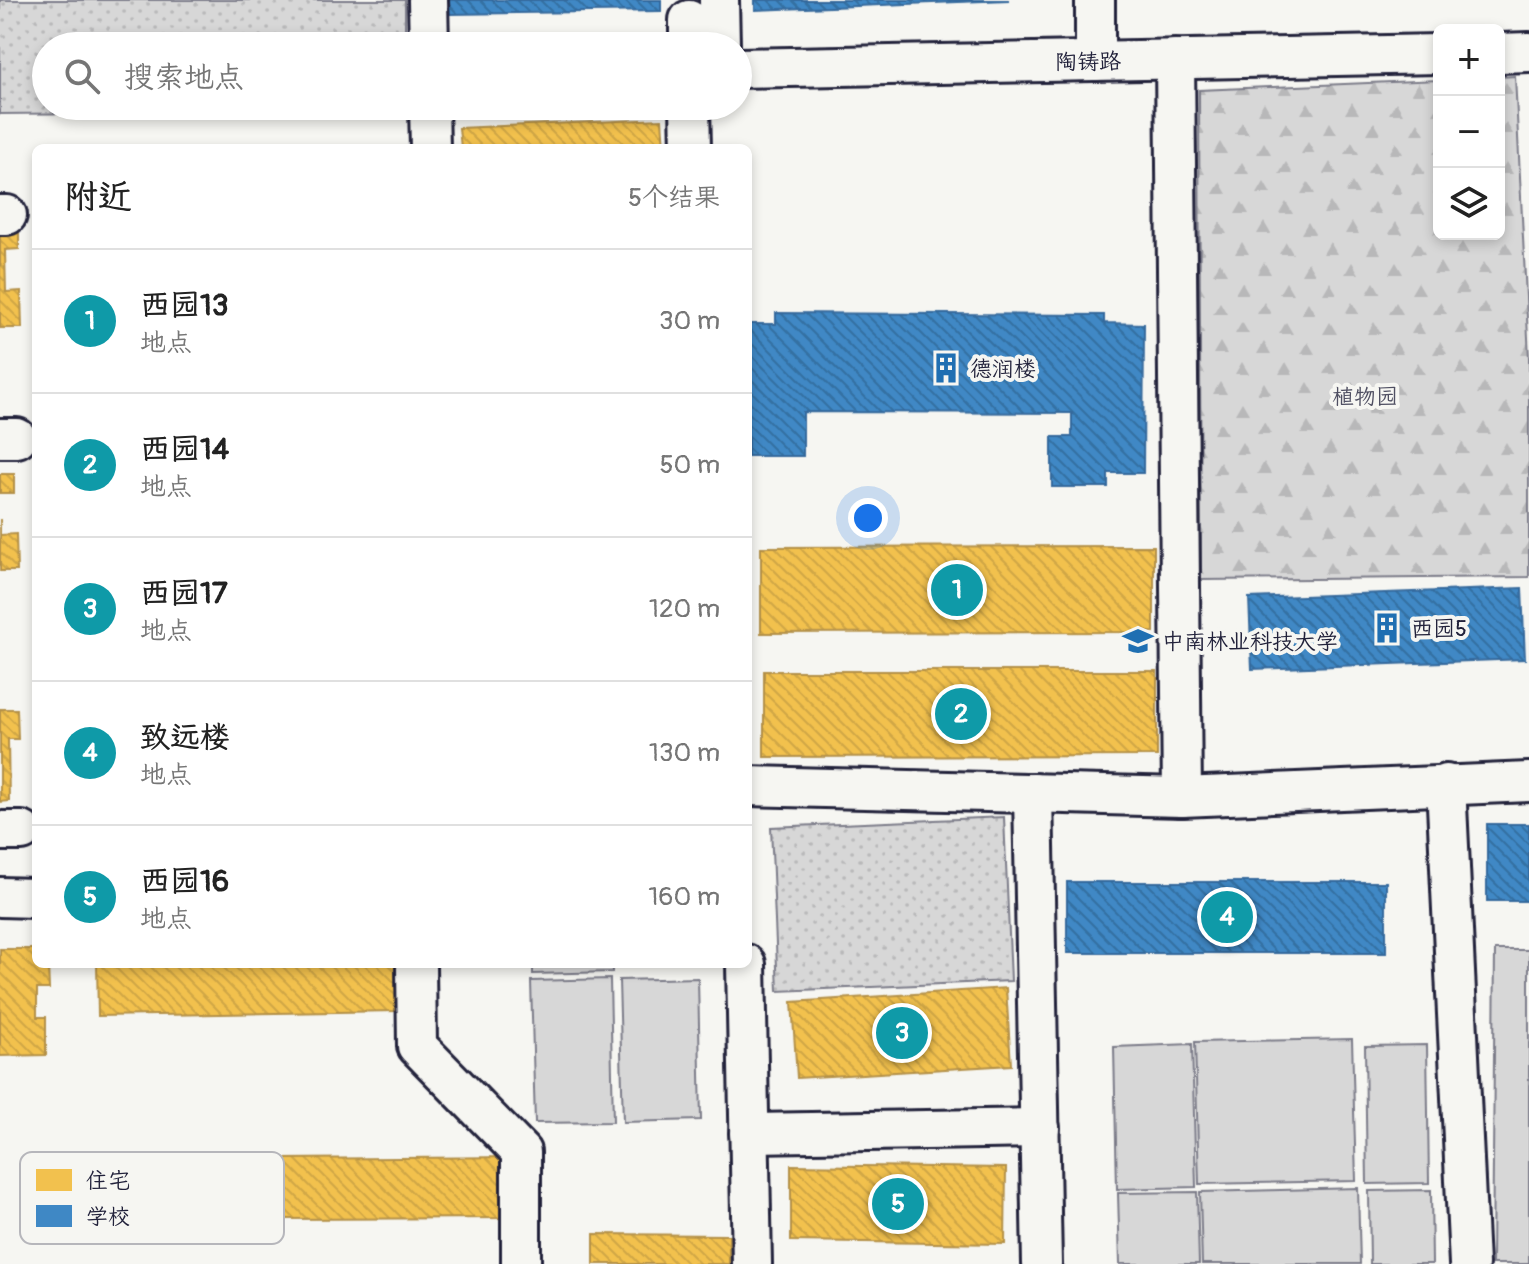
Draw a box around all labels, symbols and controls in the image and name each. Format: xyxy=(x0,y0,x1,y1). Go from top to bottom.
map controls xyxy=(1433,24,1505,240)
button: + xyxy=(1433,24,1505,96)
search box xyxy=(32,32,752,120)
street label: 陶铸路 xyxy=(1055,47,1121,77)
icon: search xyxy=(60,54,104,98)
text: 搜索地点 xyxy=(124,59,244,96)
button: − xyxy=(1433,96,1505,168)
button: layers xyxy=(1433,168,1505,240)
text: 附近 xyxy=(64,176,132,219)
text: 5个结果 xyxy=(628,182,720,214)
text: 西园13 xyxy=(140,287,228,324)
text: 1 xyxy=(85,305,95,337)
text: 30 m xyxy=(659,305,720,337)
text: 地点 xyxy=(140,327,192,359)
building icon: 德润楼 xyxy=(929,351,963,385)
place label: 德润楼 xyxy=(970,355,1036,383)
park label: 植物园 xyxy=(1332,383,1398,411)
text: 西园14 xyxy=(140,431,229,468)
text: 2 xyxy=(83,449,97,481)
text: 50 m xyxy=(659,449,720,481)
text: 地点 xyxy=(140,471,192,503)
your location xyxy=(848,498,888,538)
pin: 1 xyxy=(931,560,983,620)
text: 西园17 xyxy=(140,575,228,612)
text: 3 xyxy=(83,593,97,625)
text: 120 m xyxy=(649,593,720,625)
building icon: 西园5 xyxy=(1370,611,1404,645)
text: 地点 xyxy=(140,615,192,647)
place label: 西园5 xyxy=(1411,615,1467,643)
school or university icon: 中南林业科技大学 xyxy=(1121,624,1155,658)
place label: 中南林业科技大学 xyxy=(1162,628,1338,656)
pin: 2 xyxy=(935,684,987,744)
text: 致远楼 xyxy=(140,719,230,756)
text: 4 xyxy=(82,737,98,769)
text: 130 m xyxy=(649,737,720,769)
text: 地点 xyxy=(140,759,192,791)
text: 西园16 xyxy=(140,863,229,900)
text: 5 xyxy=(83,881,97,913)
text: 160 m xyxy=(648,881,720,913)
pin: 4 xyxy=(1201,887,1253,947)
text: 地点 xyxy=(140,903,192,935)
pin: 3 xyxy=(876,1003,928,1063)
legend xyxy=(20,1152,284,1244)
text: 住宅 xyxy=(86,1167,130,1195)
pin: 5 xyxy=(872,1174,924,1234)
text: 学校 xyxy=(86,1203,130,1231)

